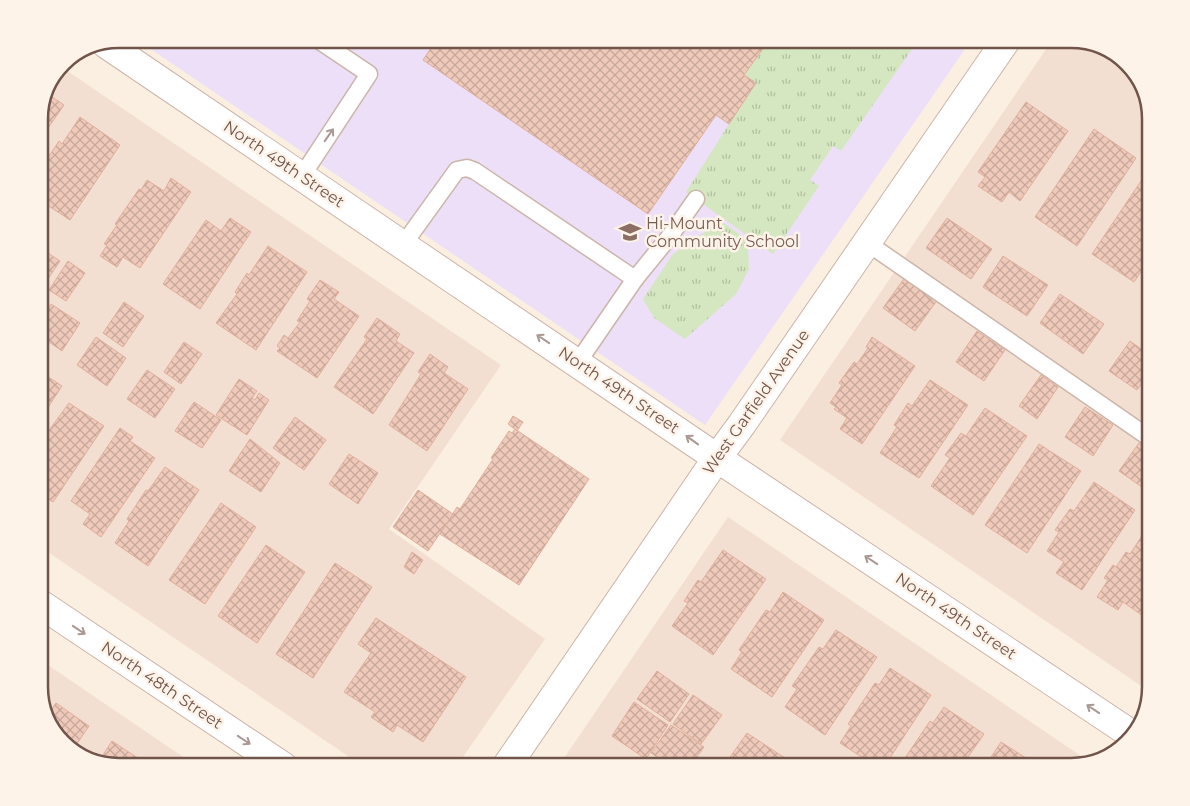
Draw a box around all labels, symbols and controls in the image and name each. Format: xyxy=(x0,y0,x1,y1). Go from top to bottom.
street label: North 49th Street xyxy=(220,117,348,212)
one-way arrow xyxy=(324,128,334,142)
place label: Hi-Mount Community School xyxy=(646,214,799,251)
school or university icon: Hi-Mount Community School xyxy=(617,219,643,245)
street label: West Garfield Avenue xyxy=(699,326,813,478)
one-way arrow xyxy=(537,334,551,344)
street label: North 49th Street xyxy=(555,343,683,438)
one-way arrow xyxy=(685,435,699,445)
one-way arrow xyxy=(864,554,878,565)
street label: North 49th Street xyxy=(892,569,1020,664)
one-way arrow xyxy=(72,625,86,635)
street label: North 48th Street xyxy=(98,637,227,733)
one-way arrow xyxy=(1086,703,1100,714)
one-way arrow xyxy=(236,735,250,745)

